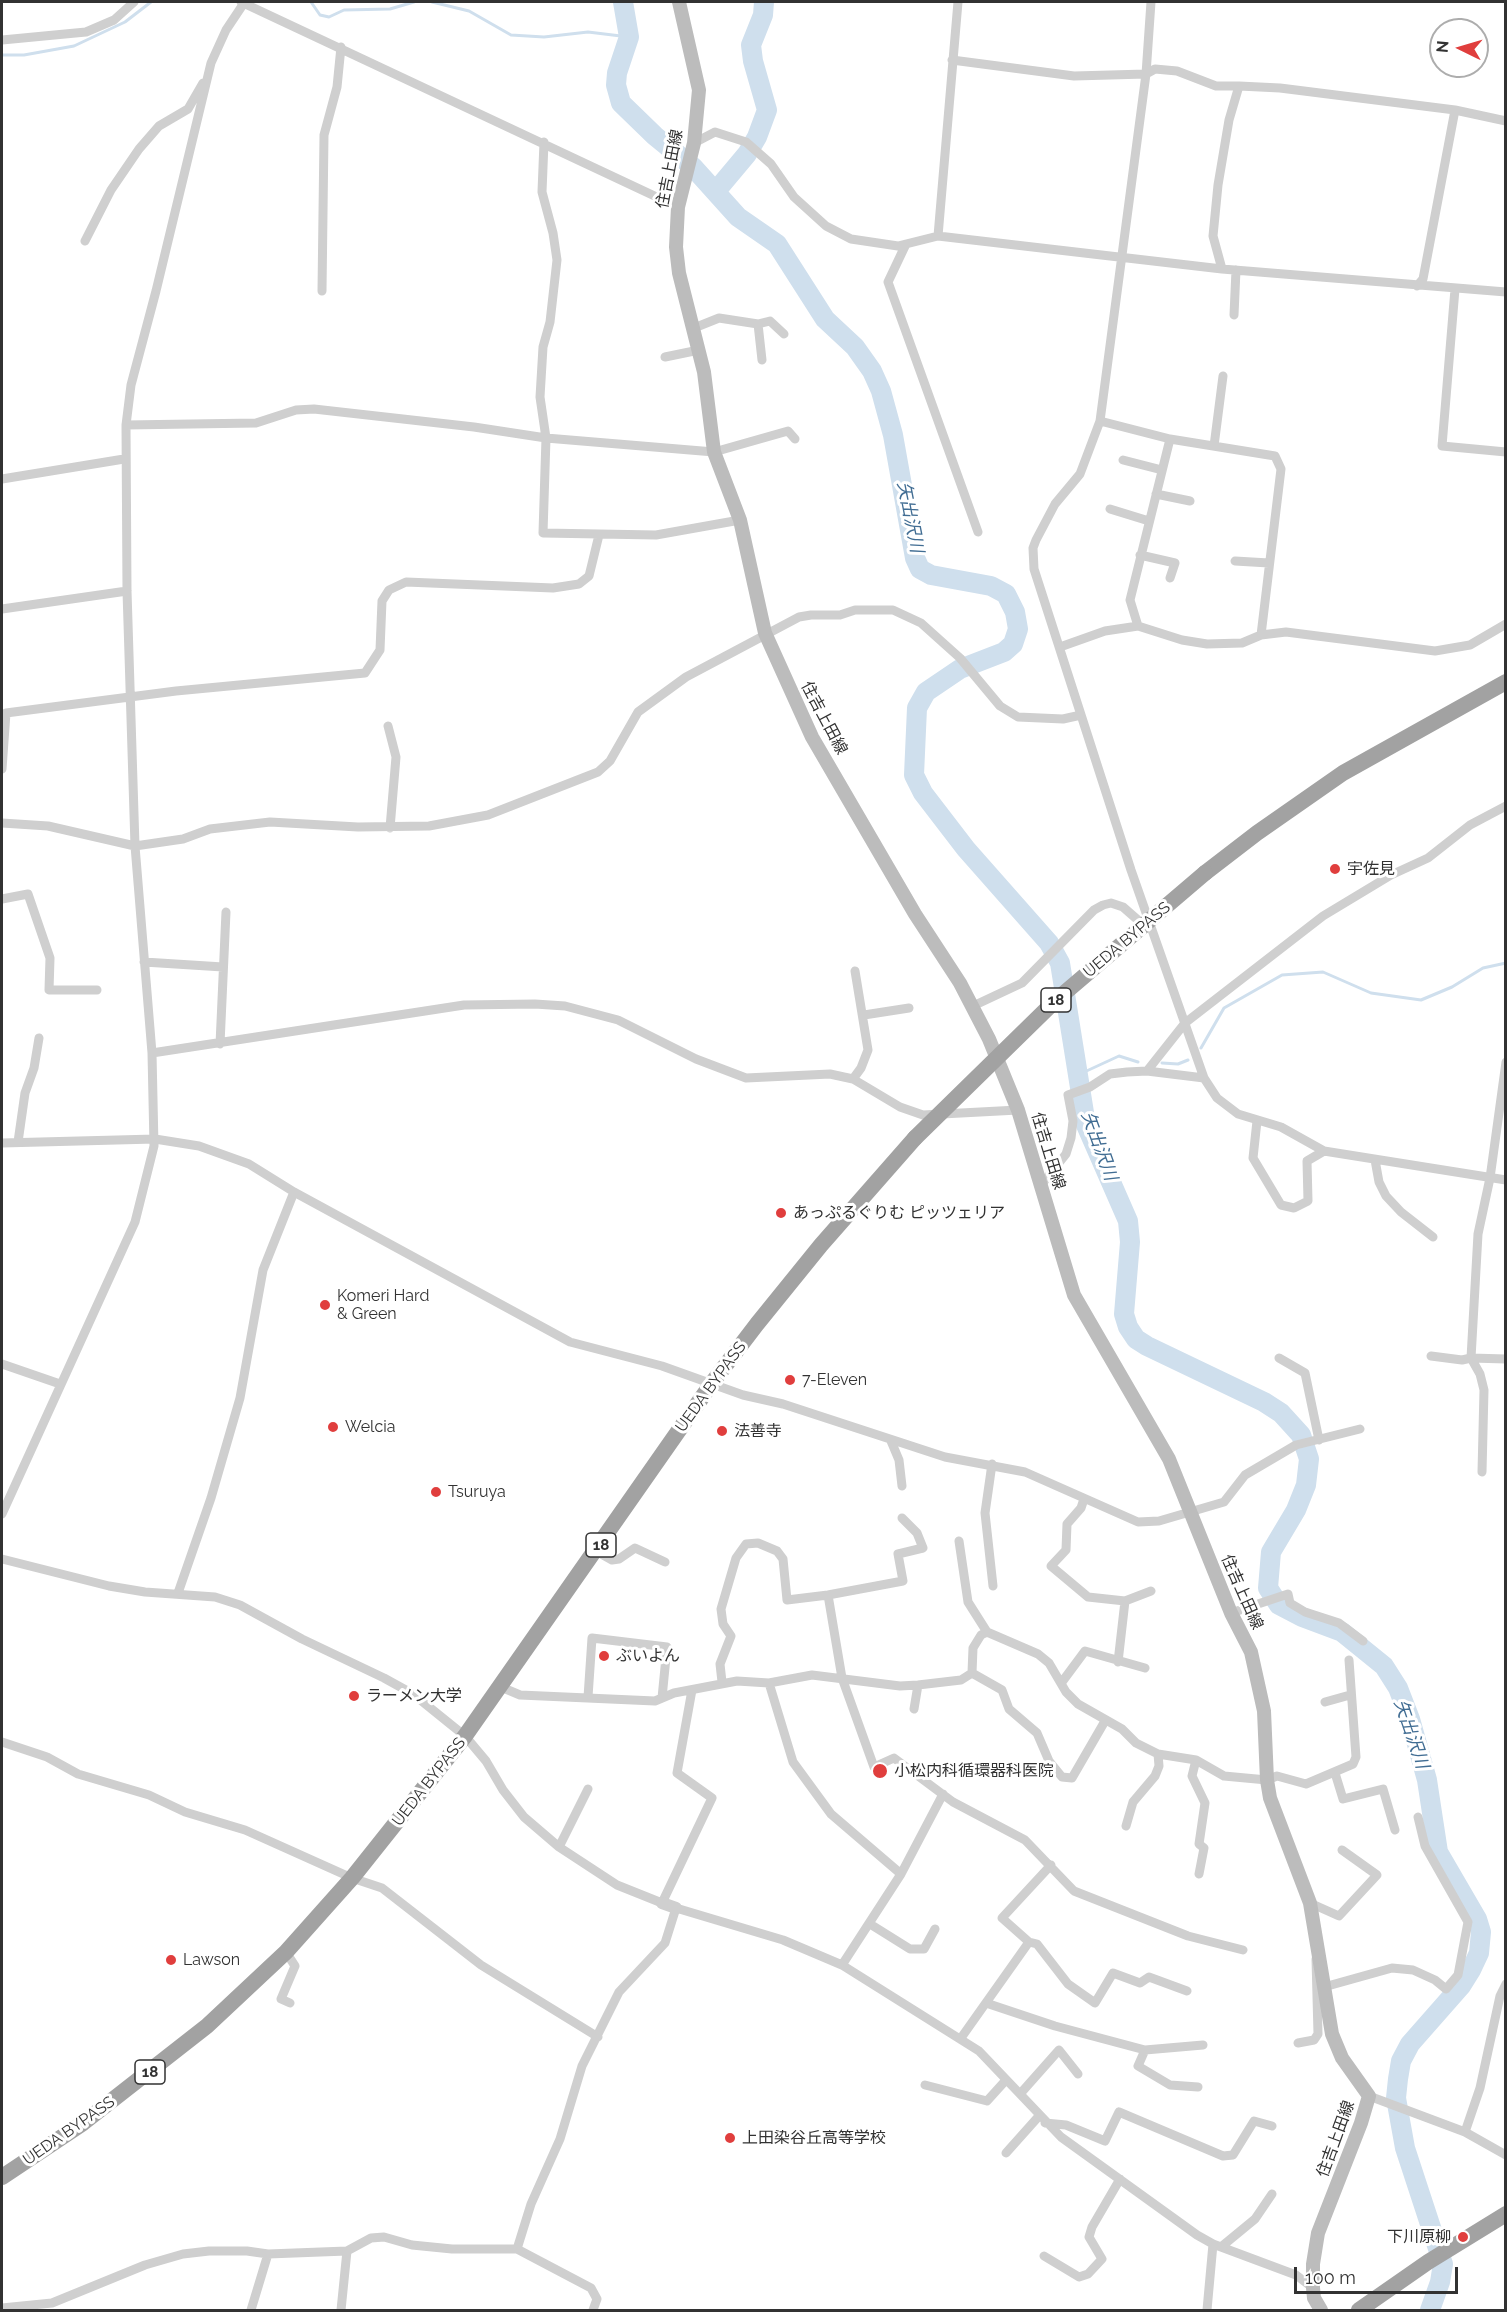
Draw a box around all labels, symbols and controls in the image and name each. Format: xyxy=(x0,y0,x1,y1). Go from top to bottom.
north arrow xyxy=(1429,18,1489,78)
text: N xyxy=(1433,40,1453,53)
street label: 住吉上田線 xyxy=(653,128,687,210)
water label: 矢出沢川 xyxy=(893,480,927,554)
street label: 住吉上田線 xyxy=(797,678,851,758)
place label: 宇佐見 xyxy=(1347,859,1395,879)
marker: 宇佐見 xyxy=(1328,862,1342,876)
street label: UEDA BYPASS xyxy=(1080,898,1174,982)
road number: 18 xyxy=(1041,988,1071,1012)
water label: 矢出沢川 xyxy=(1077,1108,1121,1184)
street label: 住吉上田線 xyxy=(1027,1110,1069,1192)
place label: あっぷるぐりむ ピッツェリア xyxy=(793,1203,1005,1223)
marker: あっぷるぐりむ ピッツェリア xyxy=(774,1206,788,1220)
place label: Komeri Hard & Green xyxy=(337,1286,429,1324)
marker: Komeri Hard & Green xyxy=(318,1298,332,1312)
street label: UEDA BYPASS xyxy=(672,1338,750,1436)
place label: 7-Eleven xyxy=(802,1370,867,1390)
marker: 7-Eleven xyxy=(783,1373,797,1387)
place label: Welcia xyxy=(345,1417,395,1437)
marker: Welcia xyxy=(326,1420,340,1434)
place label: 法善寺 xyxy=(734,1421,782,1441)
marker: 法善寺 xyxy=(715,1424,729,1438)
place label: Tsuruya xyxy=(448,1482,506,1502)
marker: Tsuruya xyxy=(429,1485,443,1499)
road number: 18 xyxy=(586,1533,616,1557)
street label: 住吉上田線 xyxy=(1217,1552,1267,1632)
place label: ぶいよん xyxy=(616,1646,680,1666)
marker: ぶいよん xyxy=(597,1649,611,1663)
place label: ラーメン大学 xyxy=(366,1686,462,1706)
marker: ラーメン大学 xyxy=(347,1689,361,1703)
water label: 矢出沢川 xyxy=(1389,1696,1433,1772)
street label: UEDA BYPASS xyxy=(388,1734,470,1830)
place label: 小松内科循環器科医院 xyxy=(894,1761,1054,1781)
marker: 小松内科循環器科医院 xyxy=(871,1762,889,1780)
place label: Lawson xyxy=(183,1950,240,1970)
marker: Lawson xyxy=(164,1953,178,1967)
road number: 18 xyxy=(135,2060,165,2084)
street label: UEDA BYPASS xyxy=(19,2092,119,2170)
street label: 住吉上田線 xyxy=(1313,2098,1359,2180)
place label: 上田染谷丘高等学校 xyxy=(742,2128,886,2148)
marker: 上田染谷丘高等学校 xyxy=(723,2131,737,2145)
place label: 下川原柳 xyxy=(1387,2227,1451,2247)
marker: 下川原柳 xyxy=(1456,2230,1470,2244)
scale bar xyxy=(1297,2255,1460,2293)
text: 100 m xyxy=(1305,2267,1356,2288)

